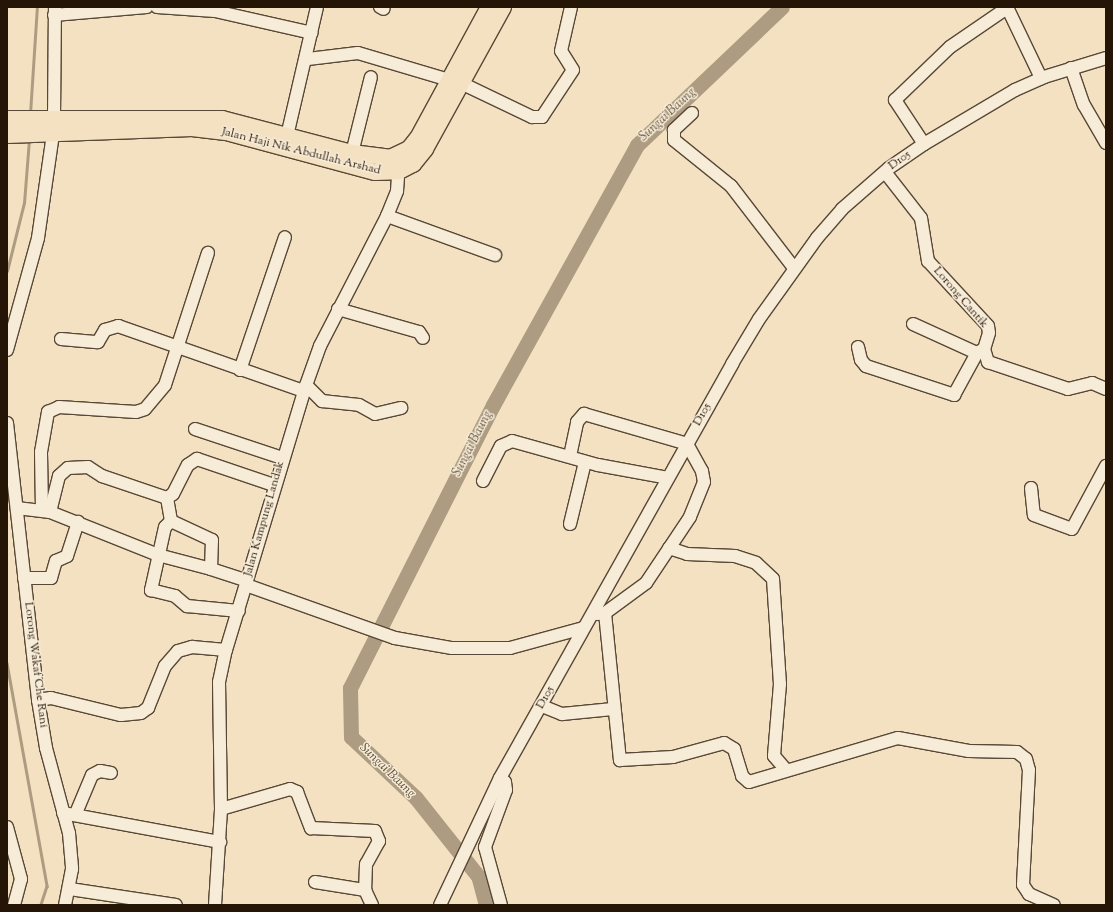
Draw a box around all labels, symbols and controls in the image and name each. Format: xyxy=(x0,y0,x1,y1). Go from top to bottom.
water label: Sungai Baung xyxy=(637,85,699,145)
street label: Jalan Haji Nik Abdullah Arshad xyxy=(220,125,382,179)
street label: D105 xyxy=(886,148,914,174)
street label: Lorong Cantik xyxy=(930,264,990,332)
street label: D105 xyxy=(691,401,715,429)
water label: Sungai Baung xyxy=(450,409,496,479)
street label: Jalan Kampung Landak xyxy=(242,460,288,578)
street label: Lorong Wakaf Che Rani xyxy=(20,601,50,729)
street label: D105 xyxy=(534,684,558,712)
water label: Sungai Baung xyxy=(356,741,418,801)

